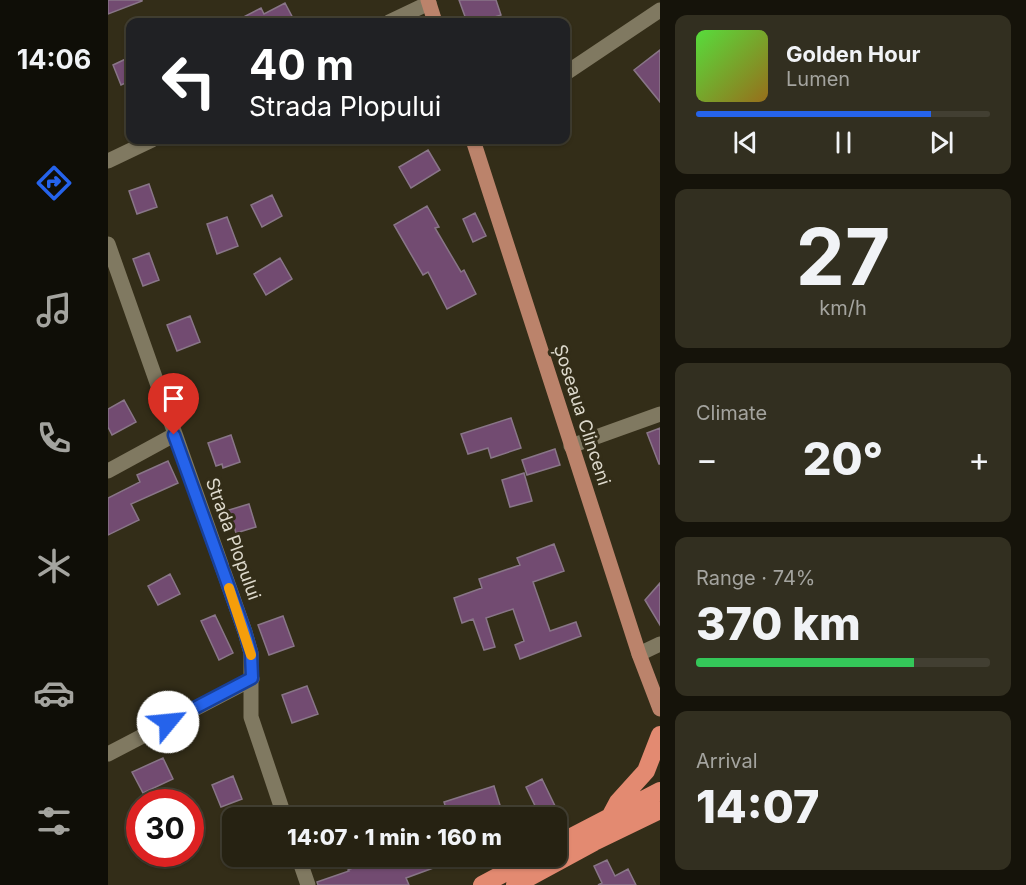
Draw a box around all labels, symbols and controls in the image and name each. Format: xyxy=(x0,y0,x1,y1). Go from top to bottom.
text: 40 m xyxy=(249,39,354,90)
text: Golden Hour xyxy=(786,41,920,67)
icon: left xyxy=(150,42,228,120)
text: 14:06 xyxy=(17,43,91,76)
text: Lumen xyxy=(786,67,850,91)
text: Strada Plopului xyxy=(249,90,441,123)
icon: previous xyxy=(729,126,762,159)
icon: pause xyxy=(827,126,860,159)
icon: next xyxy=(925,126,958,159)
icon: directions xyxy=(33,162,75,204)
text: 27 xyxy=(796,209,890,304)
icon: music xyxy=(33,289,75,331)
text: km/h xyxy=(819,296,867,320)
street label: Șoseaua Clinceni xyxy=(549,342,615,488)
pin xyxy=(148,373,199,435)
icon: arrive xyxy=(157,382,190,415)
text: Climate xyxy=(696,401,767,425)
icon: phone xyxy=(33,417,75,459)
text: 20° xyxy=(803,431,883,486)
text: − xyxy=(696,439,718,479)
text: + xyxy=(968,439,990,479)
street label: Strada Plopului xyxy=(202,475,265,603)
icon: climate xyxy=(33,545,75,587)
text: Range · 74% xyxy=(696,566,815,590)
text: 370 km xyxy=(696,596,861,651)
icon: car xyxy=(33,672,75,714)
position arrow xyxy=(136,690,200,754)
text: Arrival xyxy=(696,749,758,773)
text: 14:07 xyxy=(696,779,819,834)
speed limit sign: 30 xyxy=(126,789,204,867)
icon: filters xyxy=(33,800,75,842)
text: 14:07 · 1 min · 160 m xyxy=(287,824,502,850)

